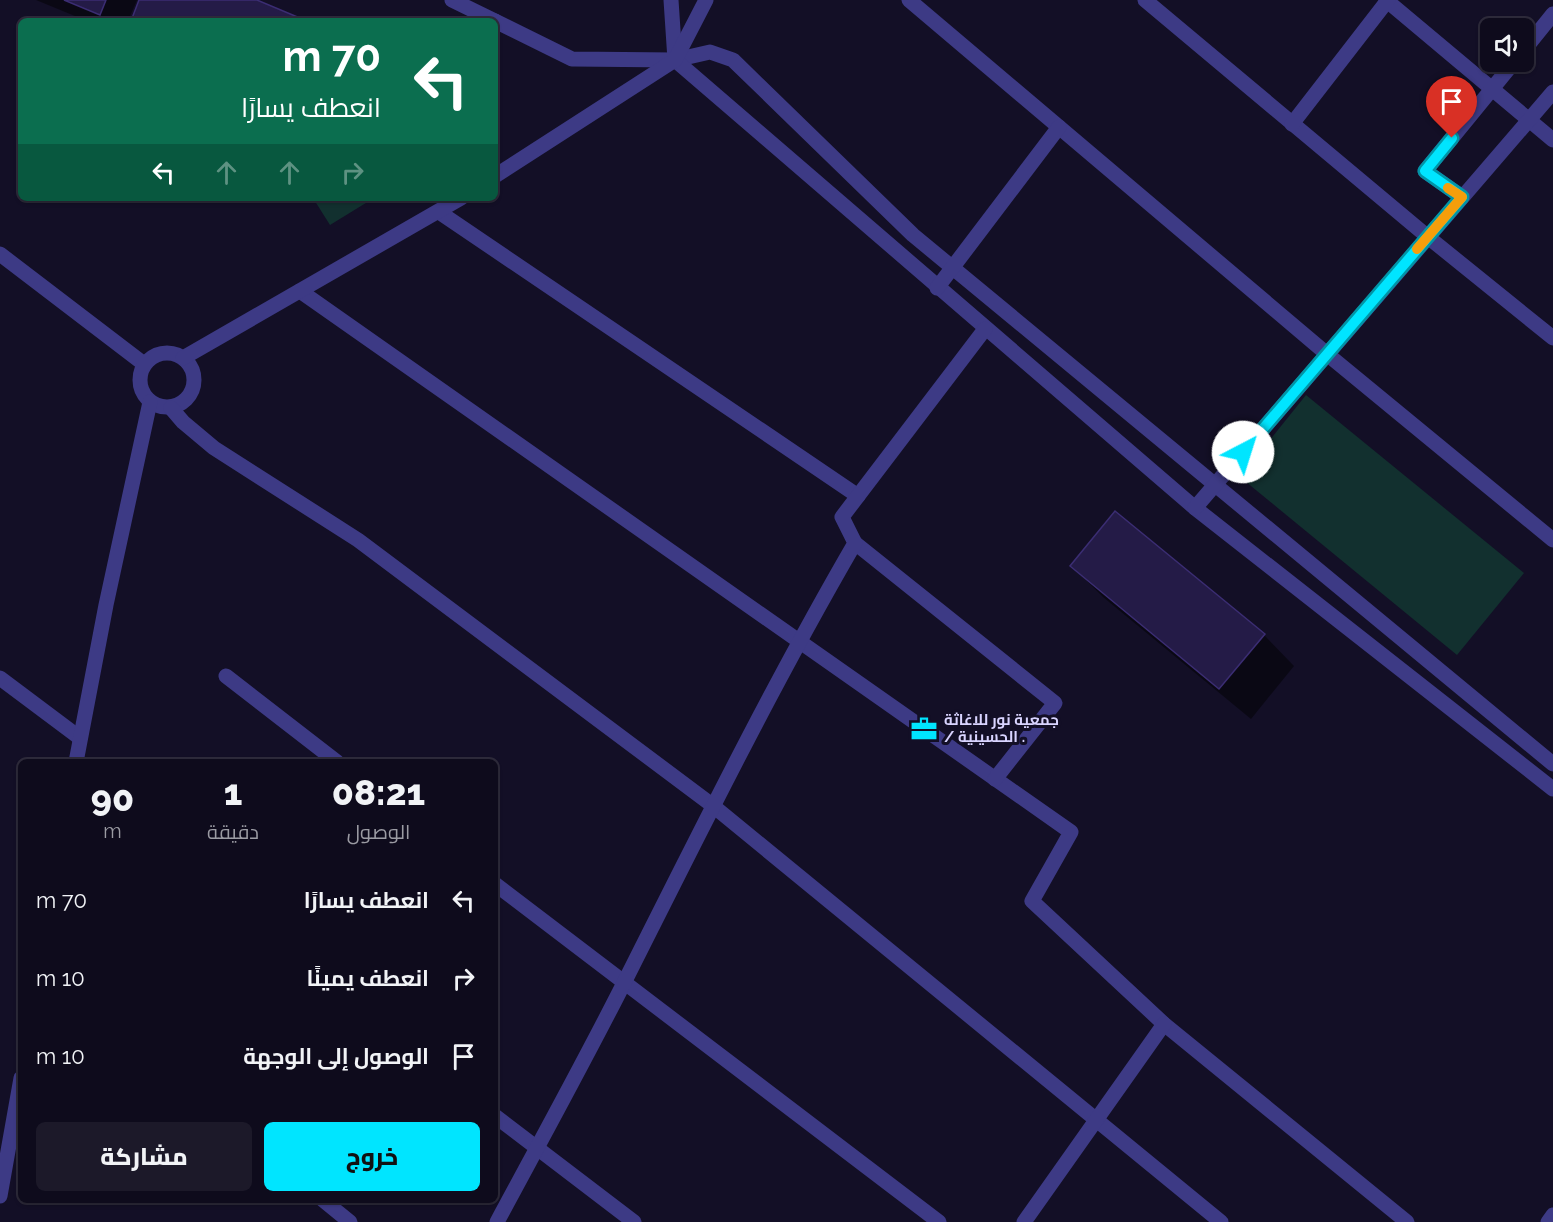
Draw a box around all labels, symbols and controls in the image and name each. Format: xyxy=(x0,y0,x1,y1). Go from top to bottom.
map controls xyxy=(1480,18,1534,72)
button: sound xyxy=(1480,18,1534,72)
text: 70 m xyxy=(282,32,381,81)
icon: left xyxy=(402,42,480,120)
pin xyxy=(1426,76,1477,138)
icon: arrive xyxy=(1435,85,1468,118)
text: انعطف يسارًا xyxy=(241,92,381,123)
icon: left xyxy=(147,156,180,189)
icon: ahead xyxy=(210,156,243,189)
icon: ahead xyxy=(273,156,306,189)
icon: right xyxy=(336,156,369,189)
position arrow xyxy=(1211,420,1275,484)
place label: جمعية نور للاغاثة / الحسينية . xyxy=(944,711,1059,746)
office icon: جمعية نور للاغاثة / الحسينية . xyxy=(909,714,939,744)
text: 1 xyxy=(224,771,242,813)
text: 08:21 xyxy=(332,771,425,813)
text: 90 xyxy=(91,777,134,819)
text: m xyxy=(103,819,122,843)
text: دقيقة xyxy=(207,820,259,844)
text: الوصول xyxy=(347,820,410,844)
icon: left xyxy=(447,884,480,917)
text: 70 m xyxy=(36,887,87,913)
text: انعطف يسارًا xyxy=(304,887,429,913)
icon: right xyxy=(447,962,480,995)
text: 10 m xyxy=(36,965,85,991)
text: انعطف يمينًا xyxy=(306,965,429,991)
icon: arrive xyxy=(447,1040,480,1073)
text: 10 m xyxy=(36,1043,85,1069)
text: الوصول إلى الوجهة xyxy=(243,1043,429,1069)
button: مشاركة xyxy=(36,1122,252,1191)
button: خروج xyxy=(264,1122,480,1191)

